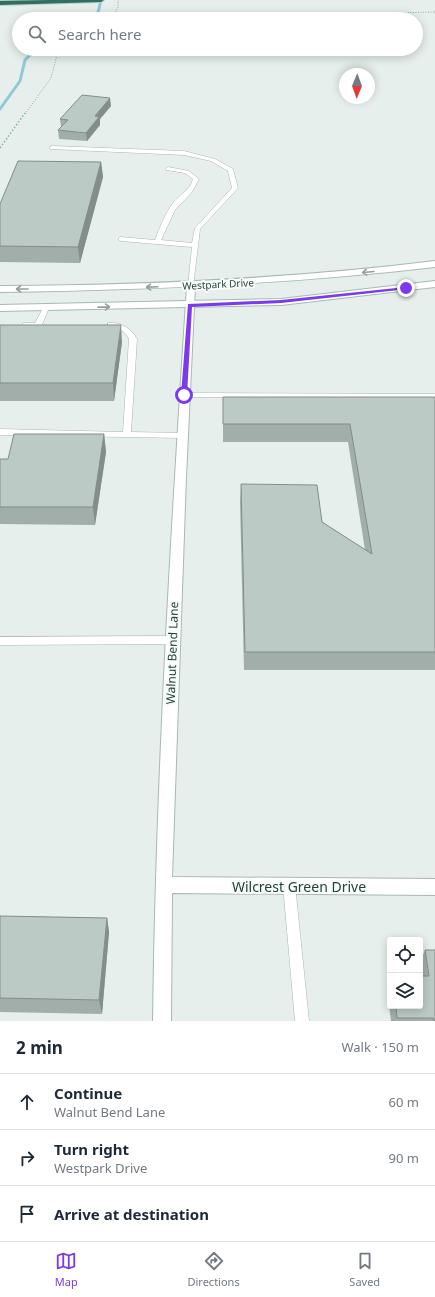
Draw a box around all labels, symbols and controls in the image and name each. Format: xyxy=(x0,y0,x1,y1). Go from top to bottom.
search box xyxy=(12,12,423,56)
icon: search xyxy=(26,23,48,45)
text: Search here xyxy=(58,24,141,44)
north arrow xyxy=(339,68,375,104)
one-way arrow xyxy=(362,268,375,275)
street label: Westpark Drive xyxy=(182,275,255,293)
route end xyxy=(397,279,415,297)
one-way arrow xyxy=(146,283,159,291)
one-way arrow xyxy=(16,285,29,293)
one-way arrow xyxy=(97,303,110,310)
route start xyxy=(175,386,193,404)
street label: Walnut Bend Lane xyxy=(162,601,182,705)
street label: Wilcrest Green Drive xyxy=(232,877,366,896)
map controls xyxy=(387,937,423,1009)
button: locate xyxy=(387,937,423,973)
button: layers xyxy=(387,973,423,1009)
text: 2 min xyxy=(16,1036,63,1059)
text: Walk · 150 m xyxy=(341,1038,419,1056)
text: Continue xyxy=(54,1083,122,1103)
icon: ahead xyxy=(16,1091,38,1113)
text: 60 m xyxy=(389,1093,419,1111)
text: Walnut Bend Lane xyxy=(54,1103,165,1121)
text: Turn right xyxy=(54,1139,129,1159)
icon: right xyxy=(16,1147,38,1169)
text: 90 m xyxy=(389,1149,419,1167)
text: Westpark Drive xyxy=(54,1159,147,1177)
icon: arrive xyxy=(16,1203,38,1225)
text: Arrive at destination xyxy=(54,1204,209,1224)
tab: Map xyxy=(55,1250,78,1289)
tab: Directions xyxy=(187,1250,240,1289)
tab: Saved xyxy=(349,1250,380,1289)

